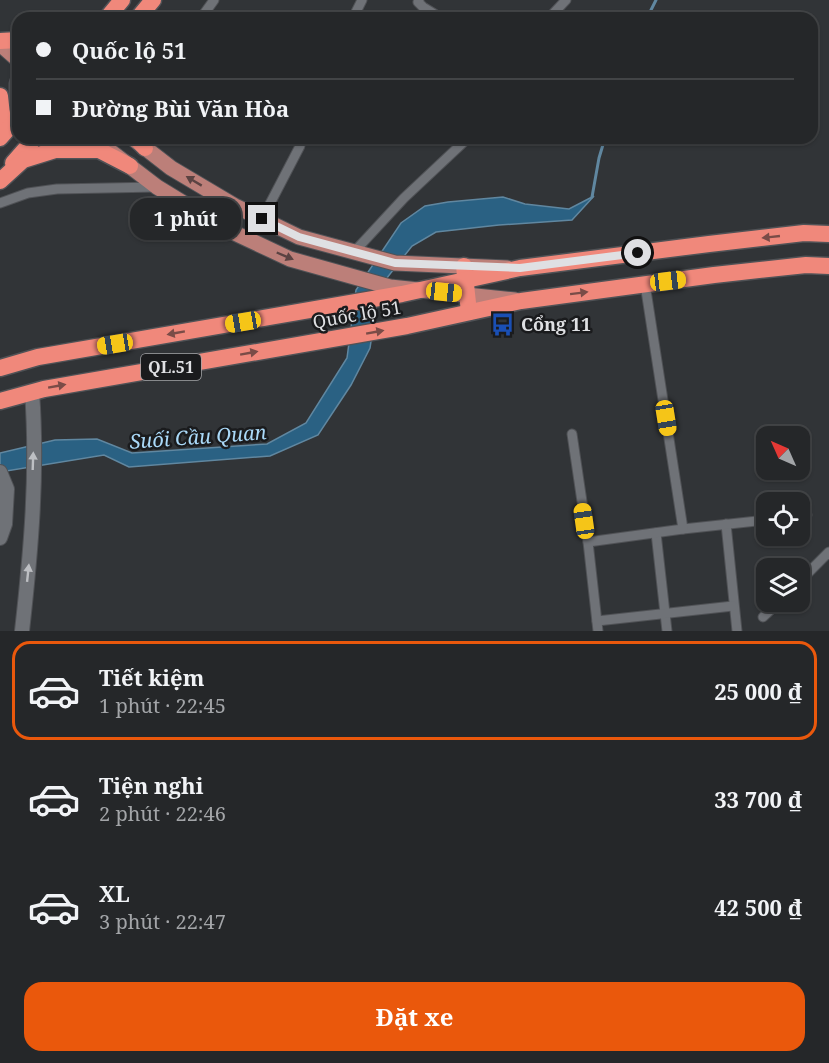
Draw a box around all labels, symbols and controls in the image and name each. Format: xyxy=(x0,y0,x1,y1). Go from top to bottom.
text: Quốc lộ 51 xyxy=(72,35,187,65)
text: Đường Bùi Văn Hòa xyxy=(72,93,289,123)
one-way arrow xyxy=(186,176,202,187)
callout: 1 phút xyxy=(130,198,241,240)
text: 1 phút xyxy=(153,205,218,232)
route end xyxy=(248,205,275,232)
one-way arrow xyxy=(761,232,780,242)
route start xyxy=(624,239,651,266)
one-way arrow xyxy=(276,252,293,261)
car xyxy=(649,270,687,292)
car xyxy=(425,281,463,303)
one-way arrow xyxy=(570,288,589,298)
street label: Quốc lộ 51 xyxy=(311,294,403,334)
car xyxy=(224,310,262,334)
bus stop icon: Cổng 11 xyxy=(490,312,516,338)
place label: Cổng 11 xyxy=(521,312,591,336)
one-way arrow xyxy=(365,327,384,336)
one-way arrow xyxy=(166,329,185,338)
car xyxy=(96,332,134,356)
one-way arrow xyxy=(239,348,258,357)
road number: QL.51 xyxy=(141,354,201,380)
one-way arrow xyxy=(47,382,66,391)
car xyxy=(654,399,678,437)
water label: Suối Cầu Quan xyxy=(129,418,267,455)
north arrow xyxy=(756,426,810,480)
map controls xyxy=(756,426,810,612)
one-way arrow xyxy=(29,451,38,470)
button: locate xyxy=(756,492,810,546)
car xyxy=(573,502,595,540)
button: layers xyxy=(756,558,810,612)
one-way arrow xyxy=(23,563,33,582)
text: Tiết kiệm xyxy=(99,662,204,692)
icon: car xyxy=(27,664,81,718)
text: 25 000 ₫ xyxy=(714,676,802,706)
text: 1 phút · 22:45 xyxy=(99,692,226,719)
text: Tiện nghi xyxy=(99,770,204,800)
icon: car xyxy=(27,772,81,826)
text: 33 700 ₫ xyxy=(714,784,802,814)
text: 2 phút · 22:46 xyxy=(99,800,226,827)
text: XL xyxy=(99,878,130,908)
icon: car xyxy=(27,880,81,934)
text: 42 500 ₫ xyxy=(714,892,802,922)
text: 3 phút · 22:47 xyxy=(99,908,226,935)
button: Đặt xe xyxy=(24,982,805,1051)

